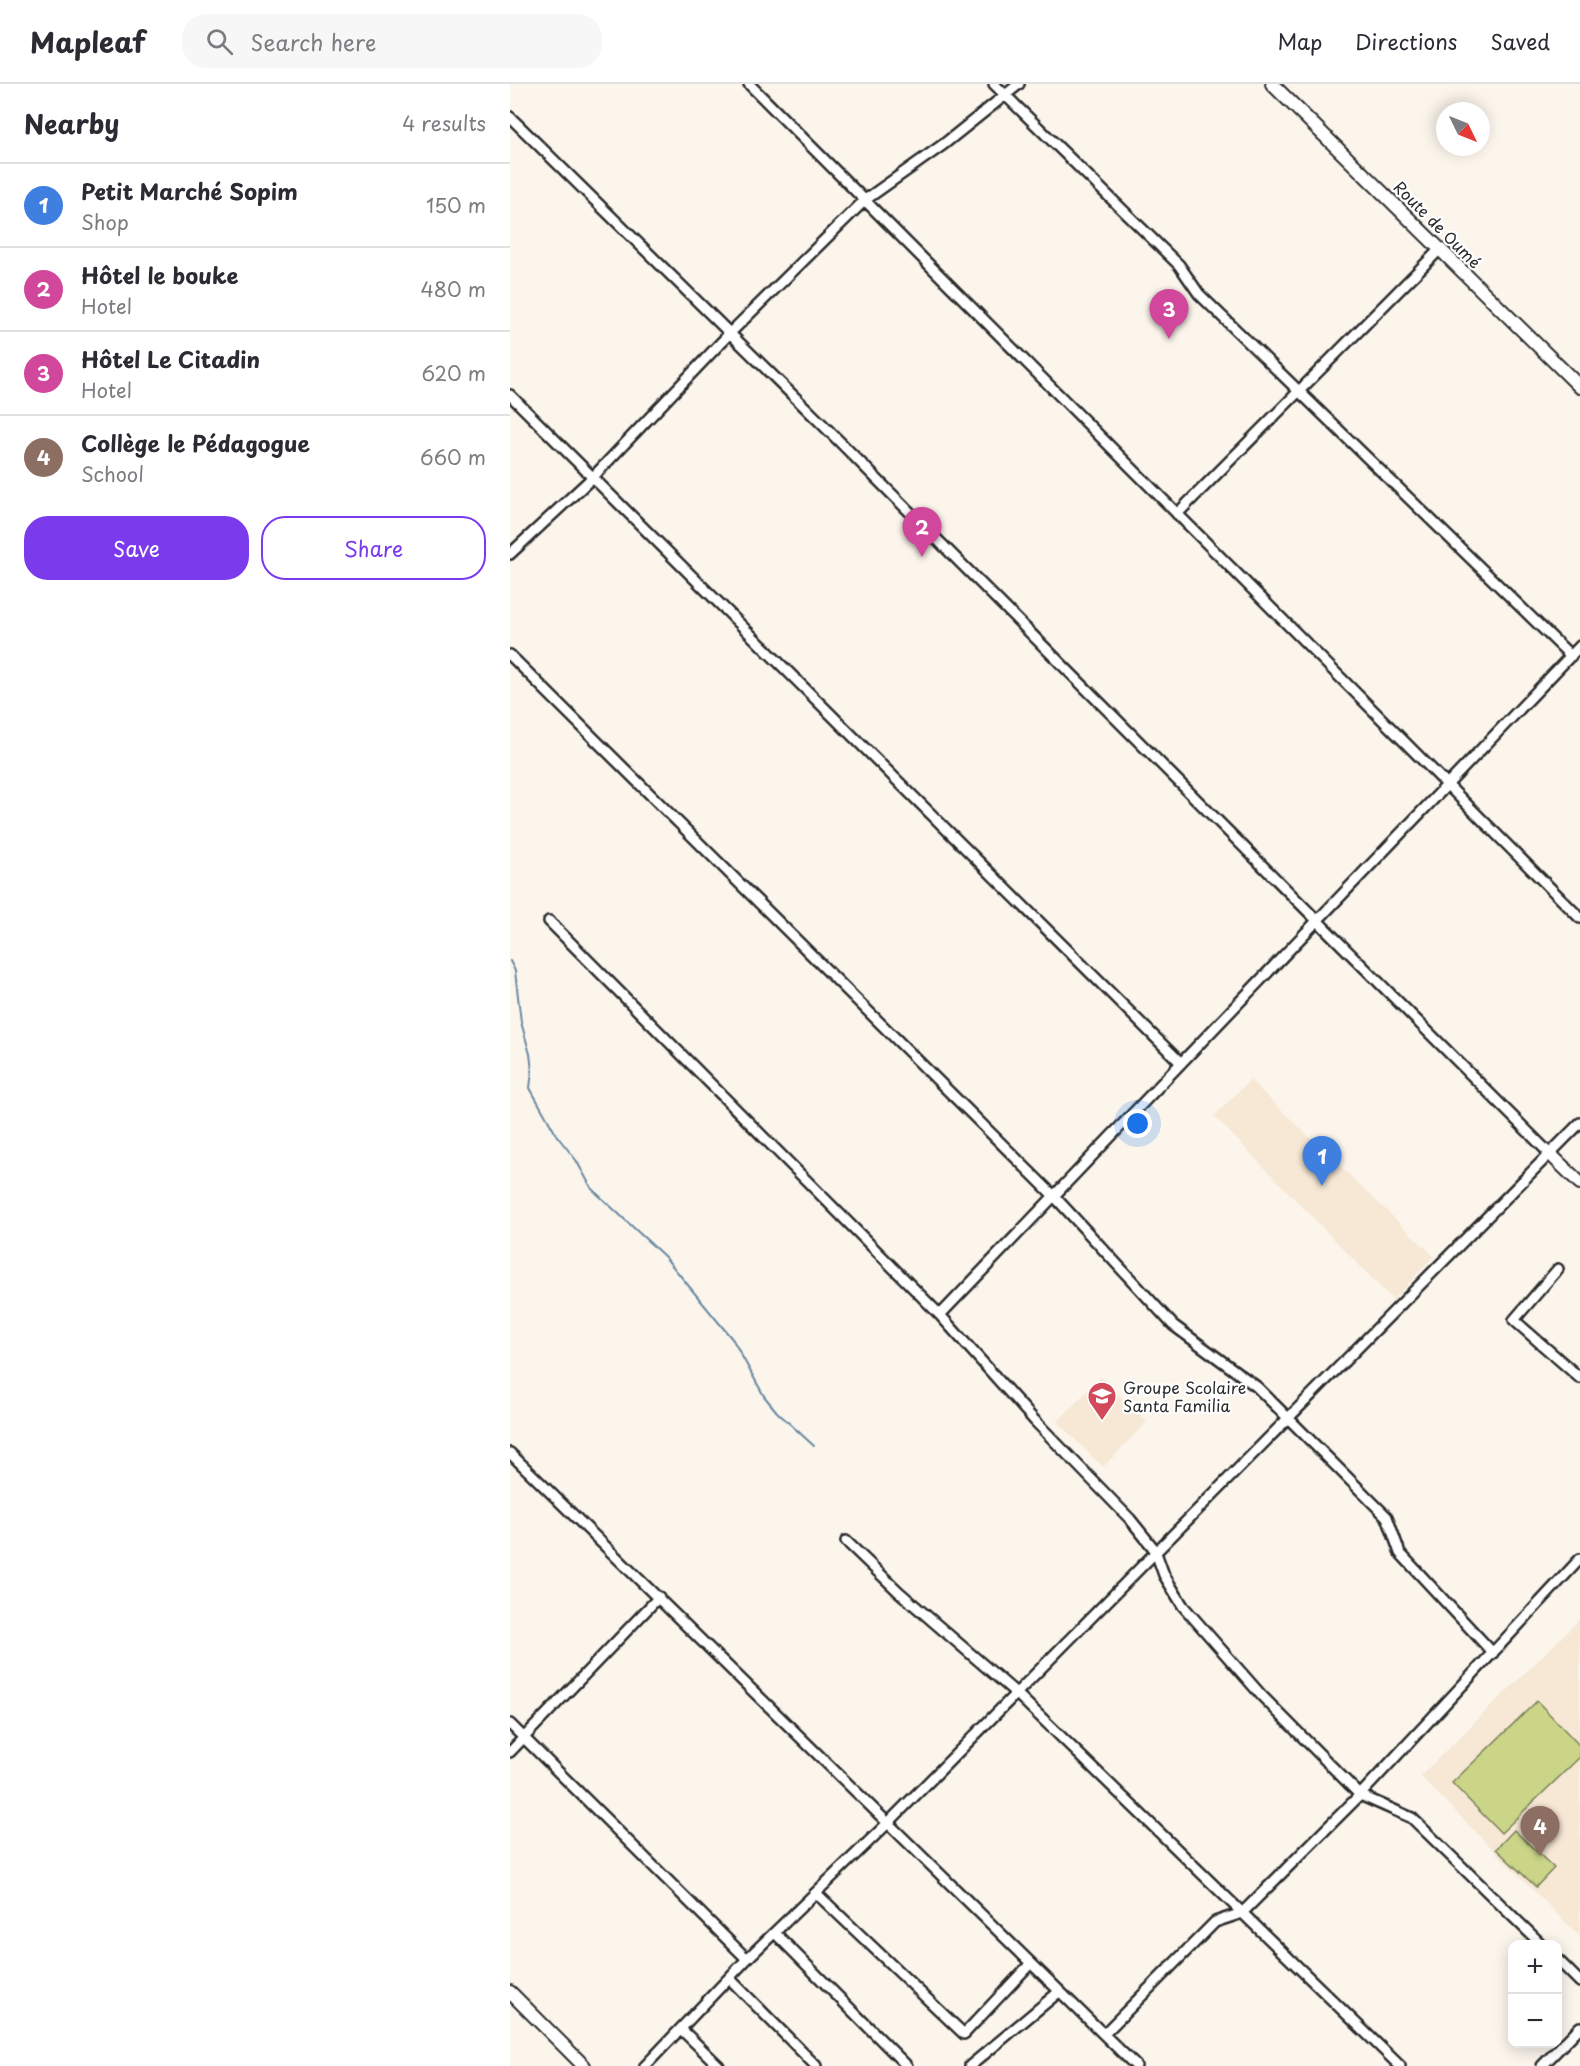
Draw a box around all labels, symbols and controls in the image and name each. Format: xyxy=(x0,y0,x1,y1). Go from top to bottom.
search box xyxy=(182,14,602,68)
text: Mapleaf xyxy=(30,20,146,63)
icon: search xyxy=(203,25,236,58)
text: Search here xyxy=(251,25,376,58)
text: Map xyxy=(1277,25,1322,57)
text: Directions xyxy=(1355,25,1457,57)
text: Saved xyxy=(1490,25,1550,57)
north arrow xyxy=(1436,102,1490,156)
text: Nearby xyxy=(24,104,119,143)
text: 4 results xyxy=(402,108,486,138)
text: Petit Marché Sopim xyxy=(81,174,298,207)
street label: Route de Oumé xyxy=(1389,175,1487,273)
text: 1 xyxy=(39,190,48,220)
text: 150 m xyxy=(426,190,486,220)
text: Shop xyxy=(81,207,129,237)
text: Hôtel le bouke xyxy=(81,258,238,291)
text: 2 xyxy=(36,274,51,304)
text: 480 m xyxy=(421,274,486,304)
pin: 3 xyxy=(1150,290,1188,339)
text: Hotel xyxy=(81,291,132,321)
text: Hôtel Le Citadin xyxy=(81,342,260,375)
text: 3 xyxy=(37,358,50,388)
text: 620 m xyxy=(422,358,486,388)
text: Hotel xyxy=(81,375,132,405)
text: Collège le Pédagogue xyxy=(81,426,310,459)
text: 4 xyxy=(37,442,50,472)
text: 660 m xyxy=(420,442,486,472)
text: School xyxy=(81,459,144,489)
pin: 2 xyxy=(902,508,942,557)
button: Save xyxy=(24,516,249,580)
button: Share xyxy=(261,516,486,580)
your location xyxy=(1123,1109,1152,1138)
pin: 1 xyxy=(1302,1136,1342,1186)
place label: Groupe Scolaire Santa Familia xyxy=(1123,1375,1246,1417)
school or university icon: Groupe Scolaire Santa Familia xyxy=(1086,1380,1118,1422)
pin: 4 xyxy=(1520,1806,1560,1856)
map controls xyxy=(1508,1940,1562,2048)
button: + xyxy=(1508,1940,1562,1994)
button: − xyxy=(1508,1994,1562,2048)

